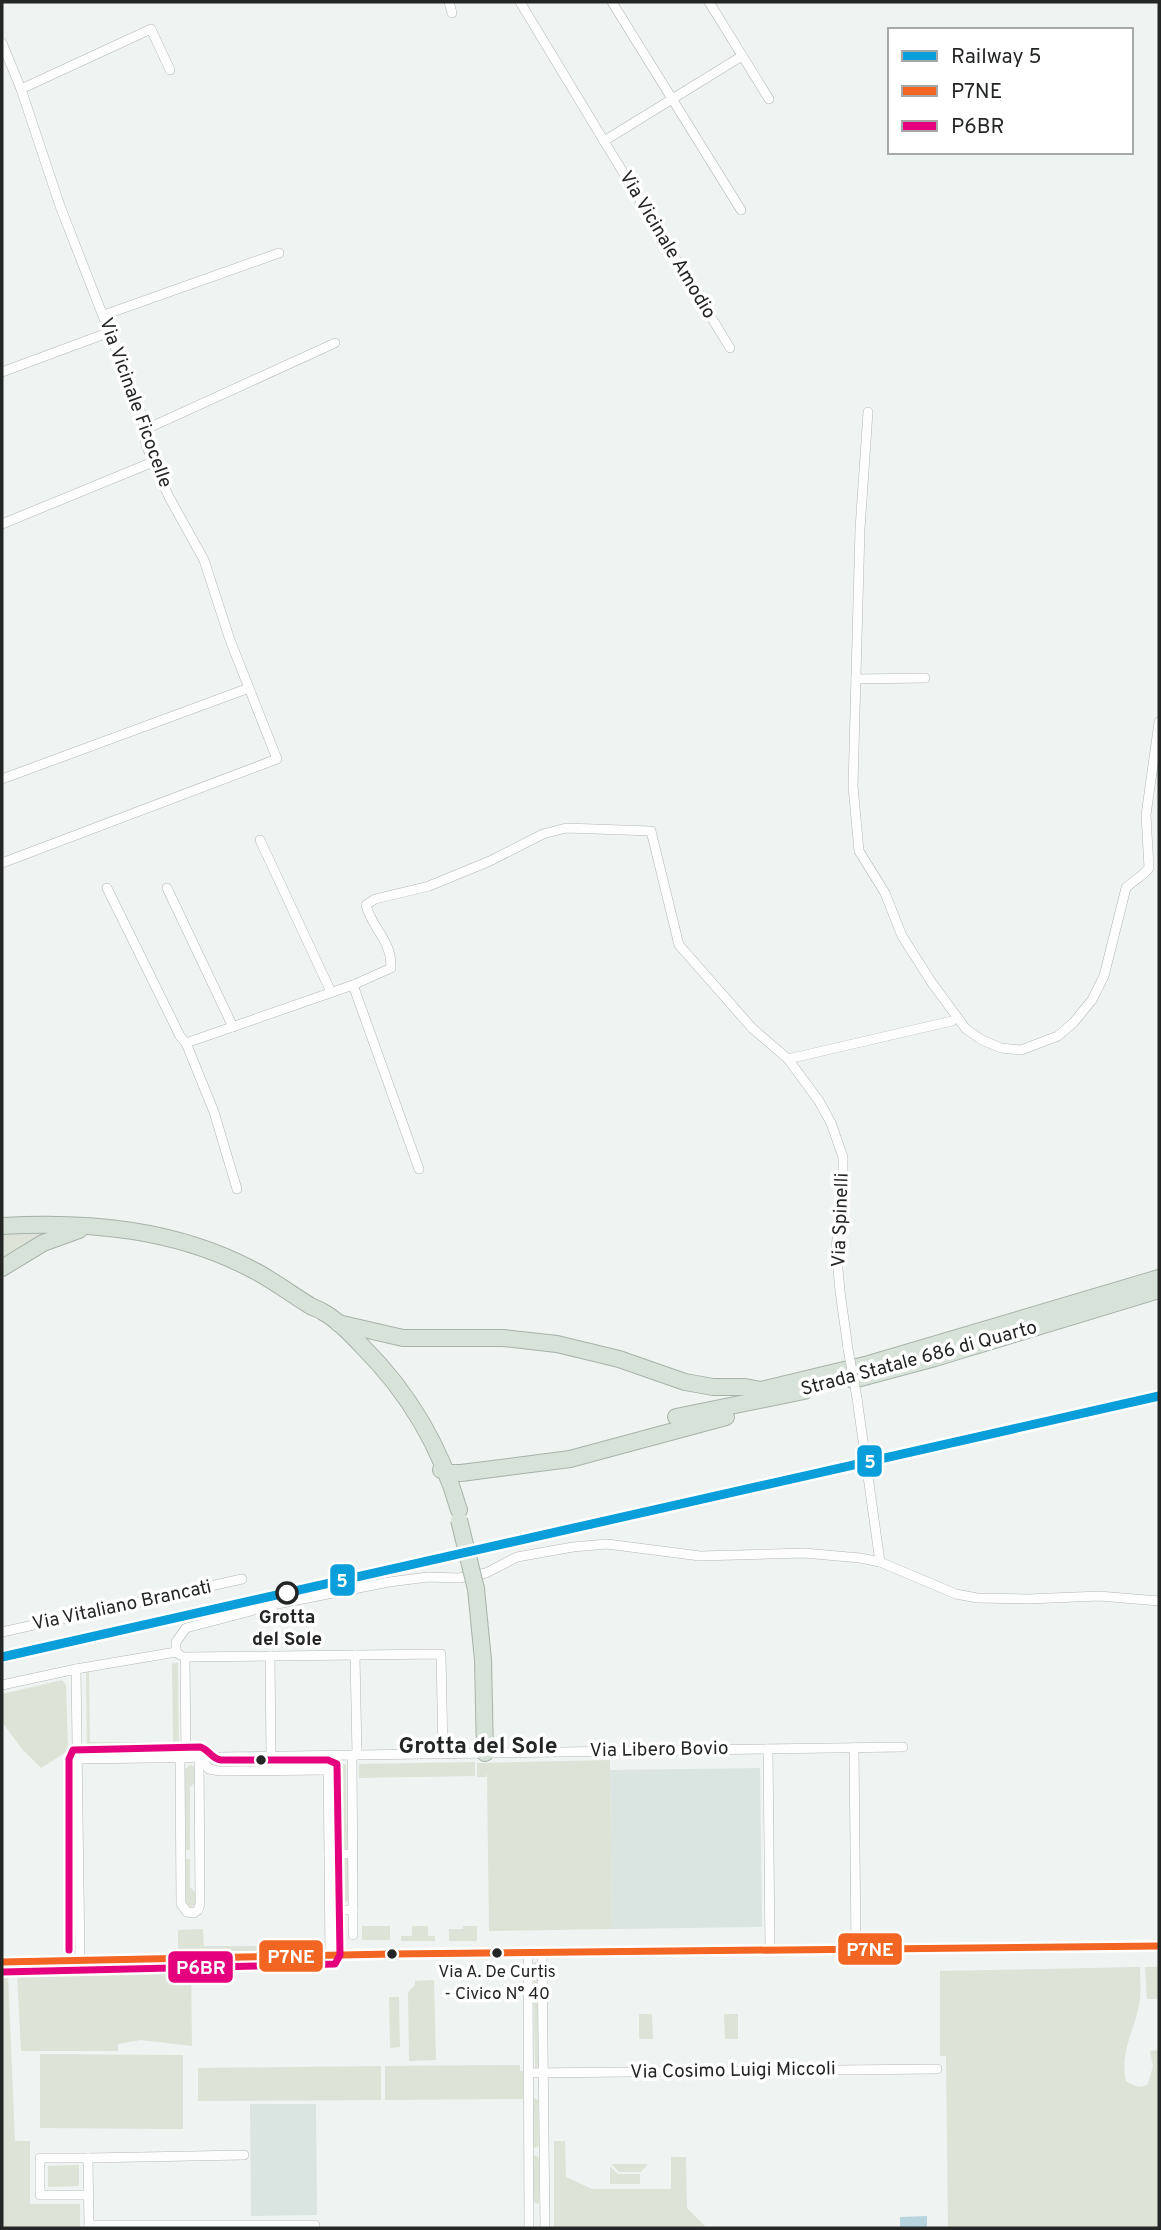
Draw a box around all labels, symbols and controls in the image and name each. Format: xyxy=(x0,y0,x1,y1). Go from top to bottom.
legend xyxy=(888,28,1133,154)
text: Railway 5 xyxy=(951,44,1042,71)
text: P7NE xyxy=(951,79,1002,106)
text: P6BR xyxy=(951,114,1004,141)
street label: Via Vicinale Amodio xyxy=(613,167,721,323)
street label: Via Vicinale Ficocelle xyxy=(93,315,177,491)
street label: Via Spinelli xyxy=(827,1172,855,1268)
street label: Strada Statale 686 di Quarto xyxy=(798,1316,1040,1402)
line badge: 5 xyxy=(856,1444,883,1478)
text: 5 xyxy=(864,1451,876,1475)
line badge: 5 xyxy=(329,1563,356,1597)
text: 5 xyxy=(336,1570,348,1594)
street label: Via Vitaliano Brancati xyxy=(30,1575,214,1637)
marker: Grotta del Sole xyxy=(276,1582,298,1604)
place label: Grotta del Sole xyxy=(252,1606,322,1652)
district label: Grotta del Sole xyxy=(399,1733,557,1762)
street label: Via Libero Bovio xyxy=(589,1737,729,1763)
unlabelled marker xyxy=(254,1753,268,1767)
line badge: P7NE xyxy=(837,1932,903,1966)
line badge: P7NE xyxy=(258,1939,324,1973)
text: P7NE xyxy=(846,1939,894,1963)
text: P7NE xyxy=(267,1946,315,1970)
marker: Via A. De Curtis - Civico N° 40 xyxy=(490,1946,504,1960)
unlabelled marker xyxy=(385,1947,399,1961)
line badge: P6BR xyxy=(167,1950,234,1984)
text: P6BR xyxy=(176,1957,226,1981)
place label: Via A. De Curtis - Civico N° 40 xyxy=(438,1962,556,2006)
street label: Via Cosimo Luigi Miccoli xyxy=(630,2057,836,2085)

